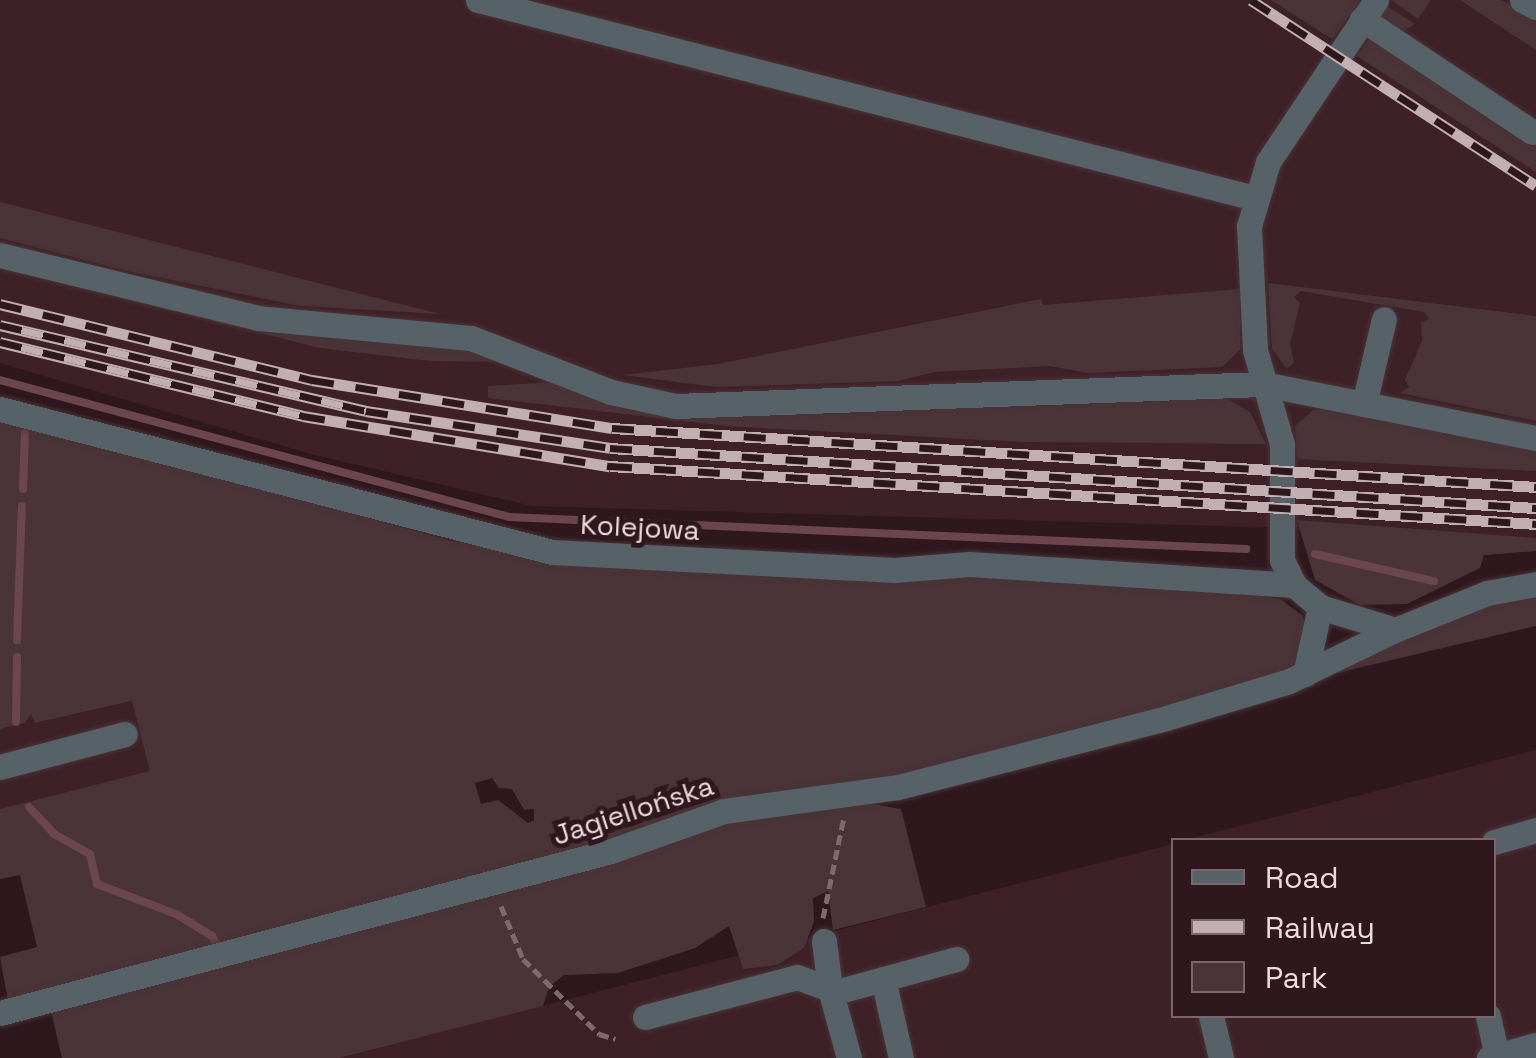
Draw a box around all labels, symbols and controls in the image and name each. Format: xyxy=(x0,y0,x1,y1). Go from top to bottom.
street label: Kolejowa xyxy=(579,507,701,547)
street label: Jagiellońska xyxy=(548,768,718,852)
legend xyxy=(1171,838,1496,1018)
text: Road xyxy=(1265,858,1339,897)
text: Railway xyxy=(1265,908,1375,947)
text: Park xyxy=(1265,958,1327,997)

